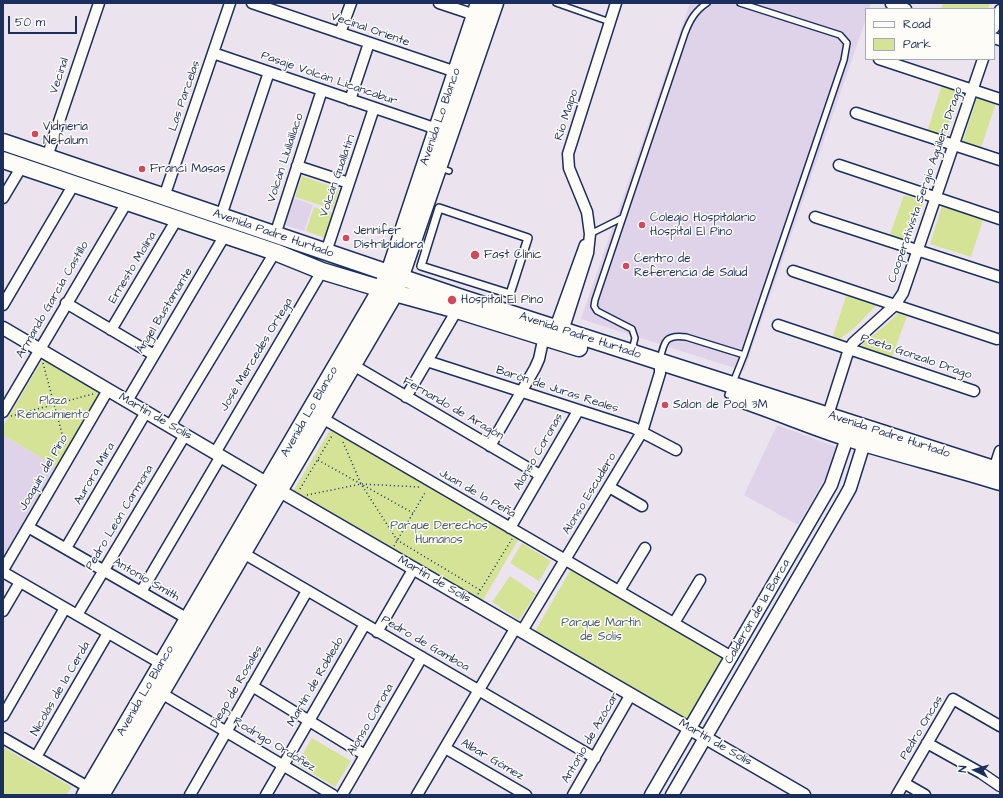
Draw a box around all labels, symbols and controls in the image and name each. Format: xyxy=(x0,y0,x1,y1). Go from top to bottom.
scale bar xyxy=(10,8,79,34)
legend xyxy=(865,8,995,60)
street label: Vecinal Oriente xyxy=(329,10,411,50)
text: 50 m xyxy=(15,14,45,31)
text: Road xyxy=(903,16,931,33)
text: Park xyxy=(903,36,931,53)
street label: Pasaje Volcán Licancabur xyxy=(259,49,399,109)
street label: Vecinal xyxy=(47,56,73,96)
street label: Las Parcelas xyxy=(166,59,204,133)
street label: Avenida Lo Blanco xyxy=(418,66,464,168)
street label: Cooperativista Sergio Aguilera Drago xyxy=(886,85,966,285)
street label: Río Maipo xyxy=(552,87,582,143)
street label: Volcán Llullaillaco xyxy=(265,112,307,204)
place label: Vidriería Nefalum xyxy=(43,120,88,148)
marker: Vidriería Nefalum xyxy=(30,129,40,139)
street label: Volcán Guallatiri xyxy=(317,133,359,219)
place label: Franci Masas xyxy=(150,162,225,176)
marker: Franci Masas xyxy=(137,164,147,174)
street label: Avenida Padre Hurtado xyxy=(211,207,335,261)
place label: Colegio Hospitalario Hospital El Pino xyxy=(650,211,756,239)
marker: Colegio Hospitalario Hospital El Pino xyxy=(637,220,647,230)
place label: Jennifer Distribuidora xyxy=(354,224,423,252)
street label: Ernesto Molina xyxy=(106,230,160,306)
marker: Jennifer Distribuidora xyxy=(341,233,351,243)
street label: Armando García Castillo xyxy=(14,239,92,361)
place label: Fast Clinic xyxy=(484,248,542,262)
marker: Fast Clinic xyxy=(469,249,481,261)
place label: Centro de Referencia de Salud xyxy=(634,252,747,280)
marker: Centro de Referencia de Salud xyxy=(621,261,631,271)
street label: Ángel Bustamante xyxy=(134,266,196,356)
place label: Hospital El Pino xyxy=(461,293,543,307)
marker: Hospital El Pino xyxy=(446,294,458,306)
street label: José Mercedes Ortega xyxy=(218,296,296,414)
street label: Avenida Padre Hurtado xyxy=(517,310,643,362)
street label: Poeta Gonzalo Drago xyxy=(859,331,973,383)
street label: Barón de Juras Reales xyxy=(494,363,620,417)
street label: Avenida Lo Blanco xyxy=(278,364,342,460)
street label: Fernando de Aragón xyxy=(400,374,506,444)
street label: Martín de Solís xyxy=(116,390,194,444)
park label: Plaza Renacimiento xyxy=(17,394,89,422)
place label: Salon de Pool 3M xyxy=(673,398,768,412)
marker: Salon de Pool 3M xyxy=(660,400,670,410)
street label: Avenida Padre Hurtado xyxy=(826,409,952,461)
street label: Alonso Coronas xyxy=(511,411,567,493)
street label: Joaquín del Pino xyxy=(16,432,72,514)
street label: Aurora Mira xyxy=(71,440,119,508)
street label: Alonso Escudero xyxy=(560,451,620,537)
street label: Pedro León Carmona xyxy=(83,463,157,573)
street label: Juan de la Peña xyxy=(436,466,518,522)
park label: Parque Derechos Humanos xyxy=(390,519,488,547)
street label: Martín de Solís xyxy=(395,553,473,607)
street label: Antonio Smith xyxy=(110,555,182,605)
street label: Calderón de la Barca xyxy=(722,557,794,667)
street label: Pedro de Gamboa xyxy=(378,613,472,675)
park label: Parque Martín de Solís xyxy=(561,616,641,644)
street label: Martín de Robledo xyxy=(285,635,347,729)
street label: Nicolás de la Cerda xyxy=(28,639,94,739)
street label: Avenida Lo Blanco xyxy=(114,643,178,739)
street label: Diego de Rosales xyxy=(207,643,267,731)
street label: Alonso Corona xyxy=(345,681,397,759)
street label: Antonio de Azócar xyxy=(559,690,623,786)
street label: Pedro Oncas xyxy=(897,693,947,763)
street label: Rodrigo Ordóñez xyxy=(230,715,318,775)
street label: Martín de Solís xyxy=(676,716,754,770)
street label: Albar Gómez xyxy=(458,736,526,784)
north arrow xyxy=(955,750,995,790)
text: N xyxy=(955,765,970,773)

